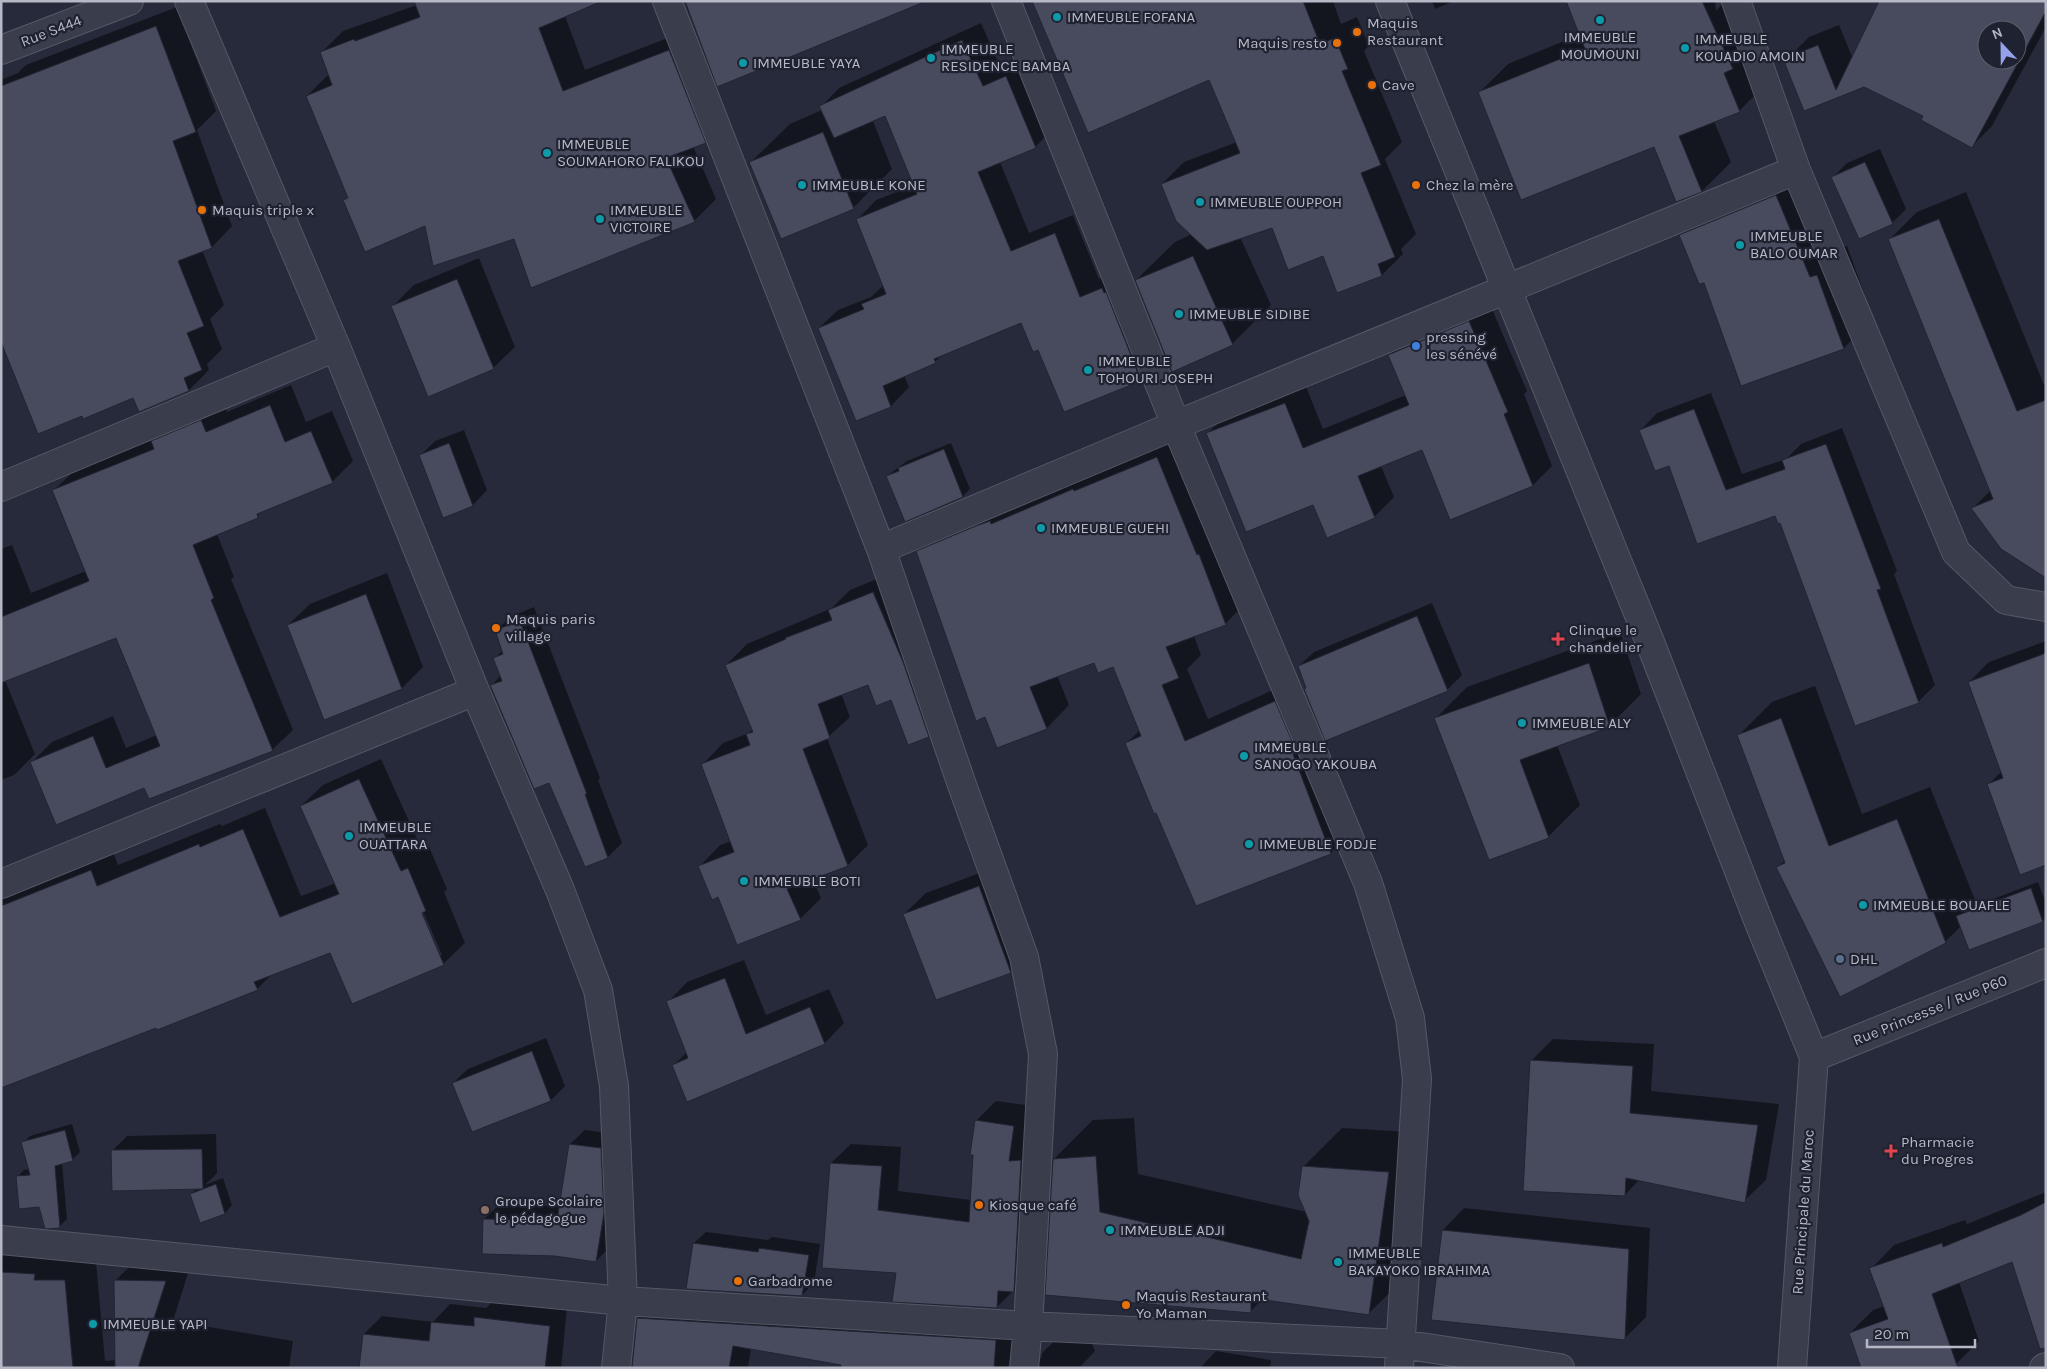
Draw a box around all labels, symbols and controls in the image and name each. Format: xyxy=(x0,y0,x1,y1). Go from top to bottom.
place label: IMMEUBLE FOFANA xyxy=(1067,8,1196,26)
street label: Rue S444 xyxy=(18,11,85,51)
marker: IMMEUBLE FOFANA xyxy=(1051,11,1063,23)
place label: Maquis Restaurant xyxy=(1367,14,1443,49)
marker: IMMEUBLE MOUMOUNI xyxy=(1594,14,1606,26)
north arrow xyxy=(1977,20,2027,70)
text: N xyxy=(1989,24,2005,43)
marker: Maquis Restaurant xyxy=(1351,26,1363,38)
place label: IMMEUBLE MOUMOUNI xyxy=(1561,28,1639,63)
place label: IMMEUBLE KOUADIO AMOIN xyxy=(1695,30,1805,65)
place label: Maquis resto xyxy=(1237,34,1327,52)
marker: Maquis resto xyxy=(1331,37,1343,49)
place label: IMMEUBLE RESIDENCE BAMBA xyxy=(941,40,1071,75)
marker: IMMEUBLE KOUADIO AMOIN xyxy=(1679,42,1691,54)
marker: IMMEUBLE RESIDENCE BAMBA xyxy=(925,52,937,64)
place label: IMMEUBLE YAYA xyxy=(753,54,861,72)
marker: IMMEUBLE YAYA xyxy=(737,57,749,69)
place label: Cave xyxy=(1382,76,1415,94)
marker: Cave xyxy=(1366,79,1378,91)
place label: IMMEUBLE SOUMAHORO FALIKOU xyxy=(557,135,704,170)
marker: IMMEUBLE SOUMAHORO FALIKOU xyxy=(541,147,553,159)
place label: IMMEUBLE KONE xyxy=(812,176,926,194)
place label: Chez la mère xyxy=(1426,176,1514,194)
marker: IMMEUBLE KONE xyxy=(796,179,808,191)
marker: Chez la mère xyxy=(1410,179,1422,191)
place label: IMMEUBLE OUPPOH xyxy=(1210,193,1342,211)
marker: IMMEUBLE OUPPOH xyxy=(1194,196,1206,208)
place label: Maquis triple x xyxy=(212,201,314,219)
place label: IMMEUBLE VICTOIRE xyxy=(610,201,683,236)
marker: Maquis triple x xyxy=(196,204,208,216)
marker: IMMEUBLE VICTOIRE xyxy=(594,213,606,225)
place label: IMMEUBLE BALO OUMAR xyxy=(1750,227,1838,262)
marker: IMMEUBLE BALO OUMAR xyxy=(1734,239,1746,251)
place label: IMMEUBLE SIDIBE xyxy=(1189,305,1310,323)
marker: IMMEUBLE SIDIBE xyxy=(1173,308,1185,320)
place label: pressing les sénévé xyxy=(1426,328,1497,363)
marker: pressing les sénévé xyxy=(1410,340,1422,352)
place label: IMMEUBLE TOHOURI JOSEPH xyxy=(1098,352,1213,387)
marker: IMMEUBLE TOHOURI JOSEPH xyxy=(1082,364,1094,376)
place label: IMMEUBLE GUEHI xyxy=(1051,519,1169,537)
marker: IMMEUBLE GUEHI xyxy=(1035,522,1047,534)
place label: Maquis paris village xyxy=(506,610,596,645)
place label: Clinque le chandelier xyxy=(1569,621,1642,656)
marker: Maquis paris village xyxy=(490,622,502,634)
marker: Clinque le chandelier xyxy=(1551,632,1565,646)
place label: IMMEUBLE ALY xyxy=(1532,714,1632,732)
marker: IMMEUBLE ALY xyxy=(1516,717,1528,729)
place label: IMMEUBLE SANOGO YAKOUBA xyxy=(1254,738,1377,773)
marker: IMMEUBLE SANOGO YAKOUBA xyxy=(1238,750,1250,762)
place label: IMMEUBLE OUATTARA xyxy=(359,818,432,853)
marker: IMMEUBLE OUATTARA xyxy=(343,830,355,842)
place label: IMMEUBLE FODJE xyxy=(1259,835,1377,853)
marker: IMMEUBLE FODJE xyxy=(1243,838,1255,850)
place label: IMMEUBLE BOTI xyxy=(754,872,861,890)
marker: IMMEUBLE BOTI xyxy=(738,875,750,887)
place label: IMMEUBLE BOUAFLE xyxy=(1873,896,2010,914)
marker: IMMEUBLE BOUAFLE xyxy=(1857,899,1869,911)
place label: DHL xyxy=(1850,950,1877,968)
marker: DHL xyxy=(1834,953,1846,965)
street label: Rue Princesse / Rue P60 xyxy=(1850,971,2010,1049)
street label: Rue Principale du Maroc xyxy=(1788,1129,1818,1295)
place label: Pharmacie du Progres xyxy=(1901,1133,1974,1168)
marker: Pharmacie du Progres xyxy=(1885,1145,1897,1157)
place label: Groupe Scolaire le pédagogue xyxy=(495,1192,602,1227)
place label: Kiosque café xyxy=(989,1196,1077,1214)
marker: Kiosque café xyxy=(973,1199,985,1211)
marker: Groupe Scolaire le pédagogue xyxy=(479,1204,491,1216)
place label: IMMEUBLE ADJI xyxy=(1120,1221,1225,1239)
marker: IMMEUBLE ADJI xyxy=(1104,1224,1116,1236)
place label: IMMEUBLE BAKAYOKO IBRAHIMA xyxy=(1348,1244,1491,1279)
marker: IMMEUBLE BAKAYOKO IBRAHIMA xyxy=(1332,1256,1344,1268)
place label: Garbadrome xyxy=(748,1272,833,1290)
marker: Garbadrome xyxy=(732,1275,744,1287)
place label: Maquis Restaurant Yo Maman xyxy=(1136,1287,1267,1322)
marker: Maquis Restaurant Yo Maman xyxy=(1120,1299,1132,1311)
place label: IMMEUBLE YAPI xyxy=(103,1315,207,1333)
scale bar xyxy=(1867,1316,1974,1348)
marker: IMMEUBLE YAPI xyxy=(87,1318,99,1330)
text: 20 m xyxy=(1874,1325,1909,1343)

